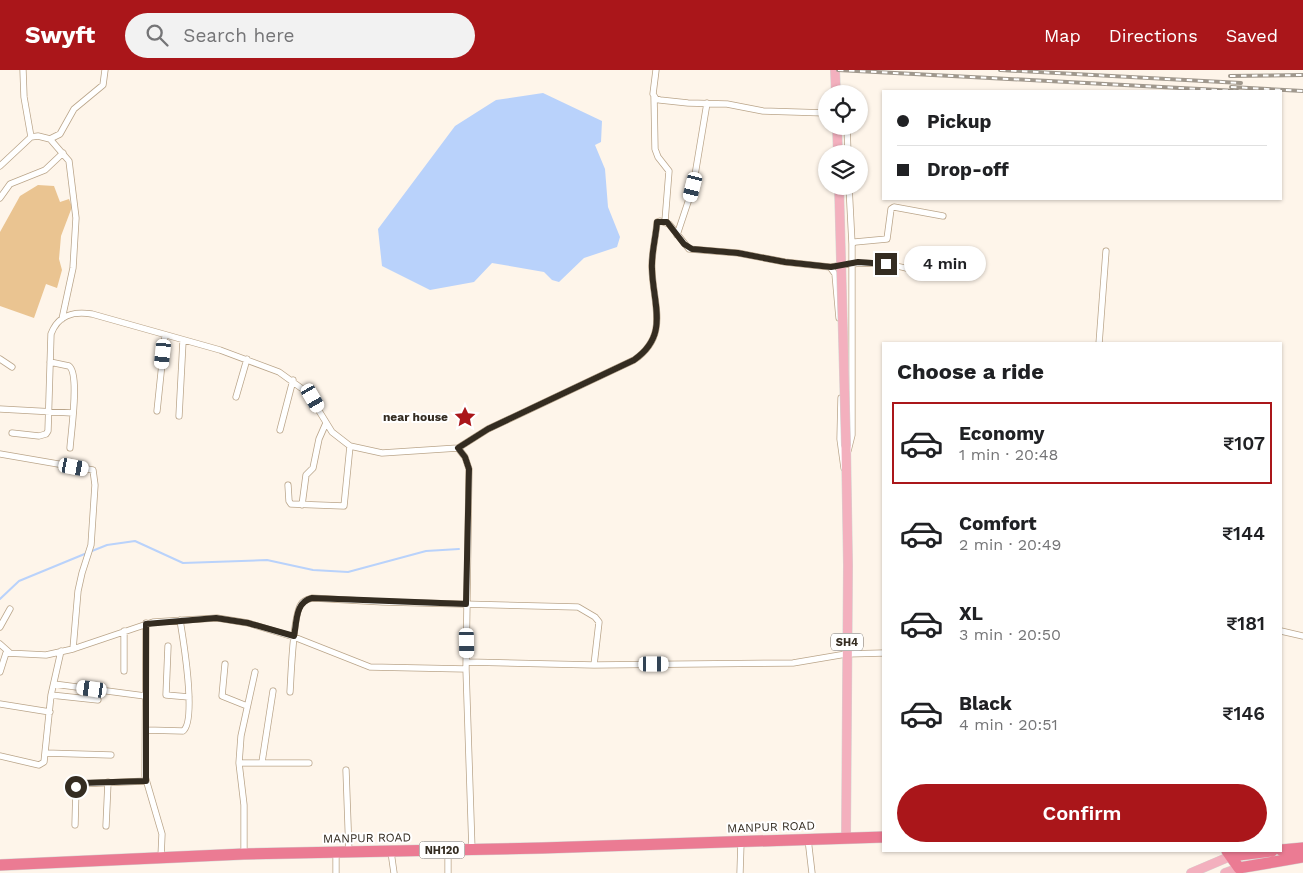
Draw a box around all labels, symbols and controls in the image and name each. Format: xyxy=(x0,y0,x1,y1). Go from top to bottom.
search box xyxy=(125,13,475,58)
text: Swyft xyxy=(25,21,95,49)
icon: search xyxy=(143,21,171,49)
text: Search here xyxy=(183,24,295,47)
text: Map xyxy=(1044,25,1081,46)
text: Directions xyxy=(1109,25,1198,46)
text: Saved xyxy=(1226,25,1278,46)
map controls xyxy=(818,85,868,195)
button: locate xyxy=(818,85,868,135)
text: Pickup xyxy=(927,110,991,133)
button: layers xyxy=(818,145,868,195)
text: Drop-off xyxy=(927,158,1009,181)
car xyxy=(682,171,703,203)
callout: 4 min xyxy=(904,246,986,282)
route end xyxy=(875,253,897,275)
text: 4 min xyxy=(923,254,967,273)
car xyxy=(153,338,172,370)
text: Choose a ride xyxy=(897,359,1044,384)
car xyxy=(299,381,326,415)
place icon: near house xyxy=(452,404,478,430)
place label: near house xyxy=(383,410,448,424)
icon: car xyxy=(899,421,944,466)
text: Economy xyxy=(959,422,1044,445)
text: ₹107 xyxy=(1223,432,1265,455)
text: 1 min · 20:48 xyxy=(959,445,1058,464)
car xyxy=(57,457,90,477)
icon: car xyxy=(899,511,944,556)
text: Comfort xyxy=(959,512,1037,535)
text: ₹144 xyxy=(1222,522,1265,545)
text: 2 min · 20:49 xyxy=(959,535,1061,554)
icon: car xyxy=(899,601,944,646)
text: XL xyxy=(959,602,983,625)
text: ₹181 xyxy=(1226,612,1265,635)
text: 3 min · 20:50 xyxy=(959,625,1061,644)
car xyxy=(459,628,474,658)
road number: SH4 xyxy=(831,634,863,650)
car xyxy=(639,657,669,672)
car xyxy=(76,679,107,699)
icon: car xyxy=(899,691,944,736)
text: Black xyxy=(959,692,1012,715)
text: ₹146 xyxy=(1222,702,1265,725)
text: 4 min · 20:51 xyxy=(959,715,1058,734)
route start xyxy=(65,776,87,798)
button: Confirm xyxy=(897,784,1267,842)
street label: MANPUR ROAD xyxy=(727,818,815,836)
street label: MANPUR ROAD xyxy=(323,830,411,846)
road number: NH120 xyxy=(420,842,464,858)

